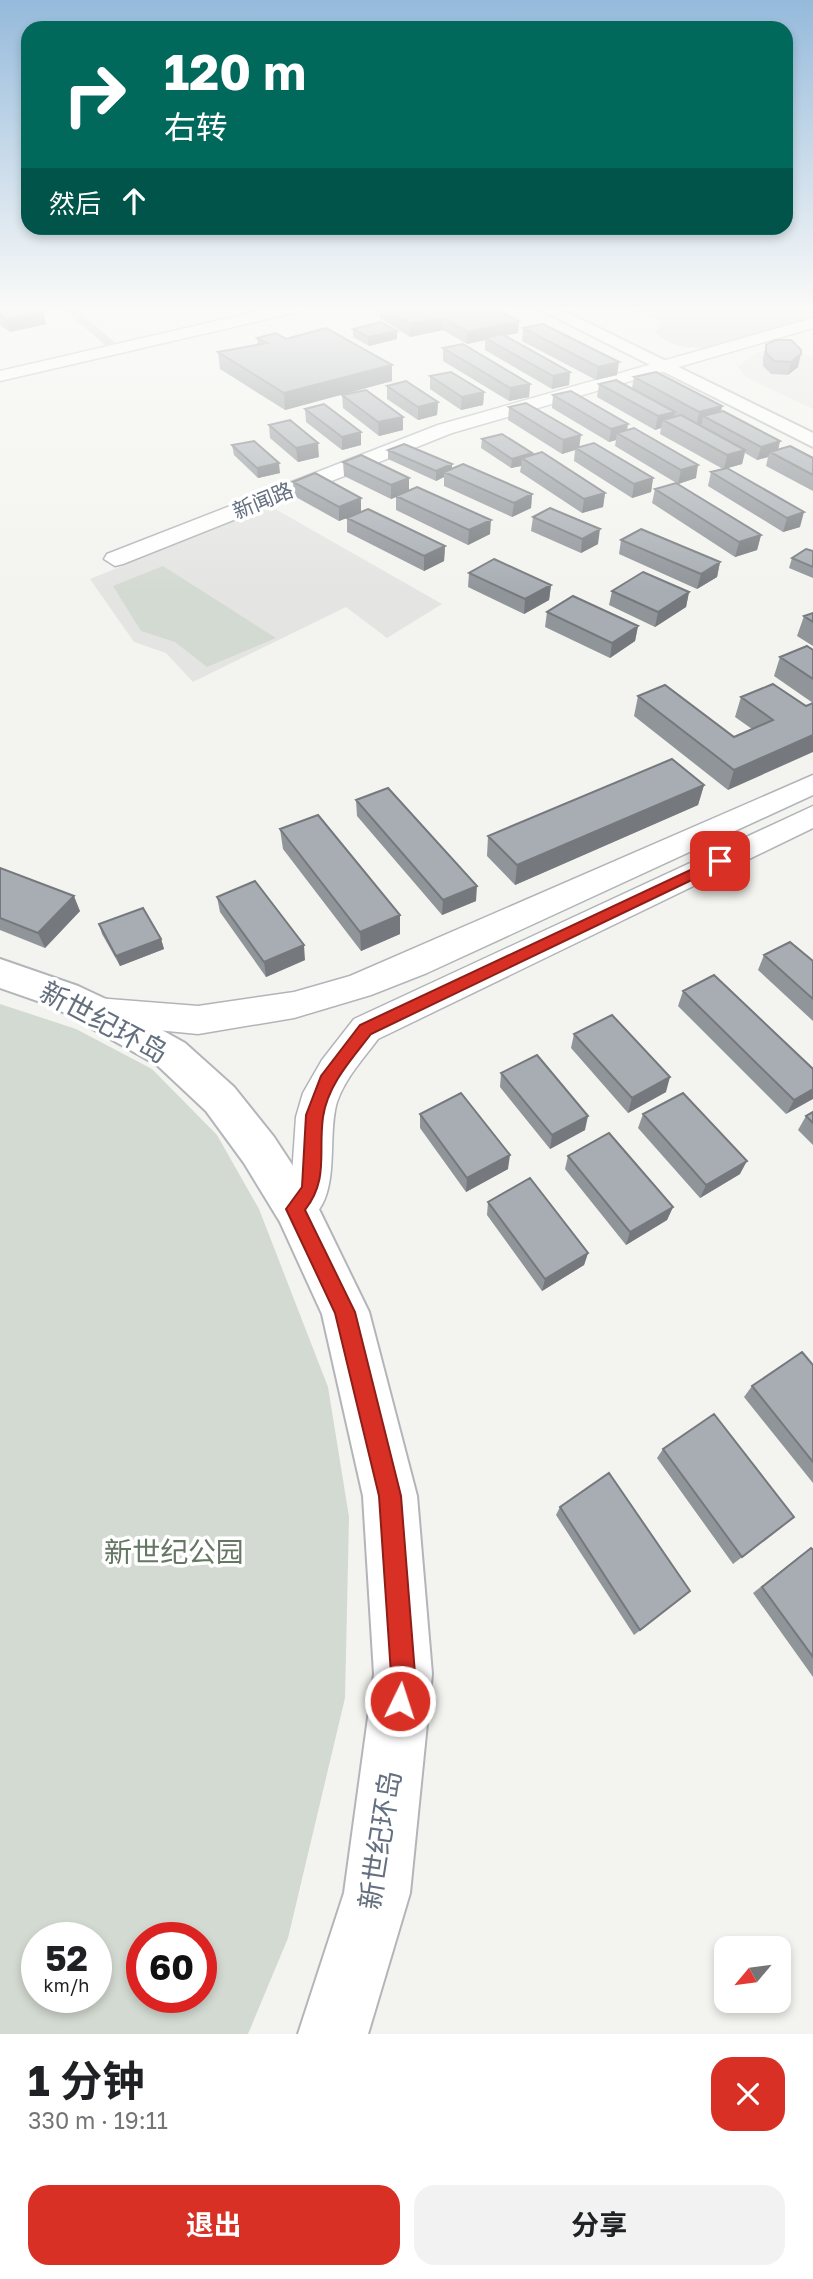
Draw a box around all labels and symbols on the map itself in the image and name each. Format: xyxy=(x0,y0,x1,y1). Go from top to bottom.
street label: 新闻路 xyxy=(229,476,297,524)
pin xyxy=(690,831,750,891)
street label: 新世纪环岛 xyxy=(35,974,174,1069)
park label: 新世纪公园 xyxy=(104,1535,244,1568)
position arrow xyxy=(363,1664,437,1738)
street label: 新世纪环岛 xyxy=(352,1768,407,1912)
speed limit sign: 60 xyxy=(126,1922,217,2013)
north arrow xyxy=(714,1936,791,2012)

